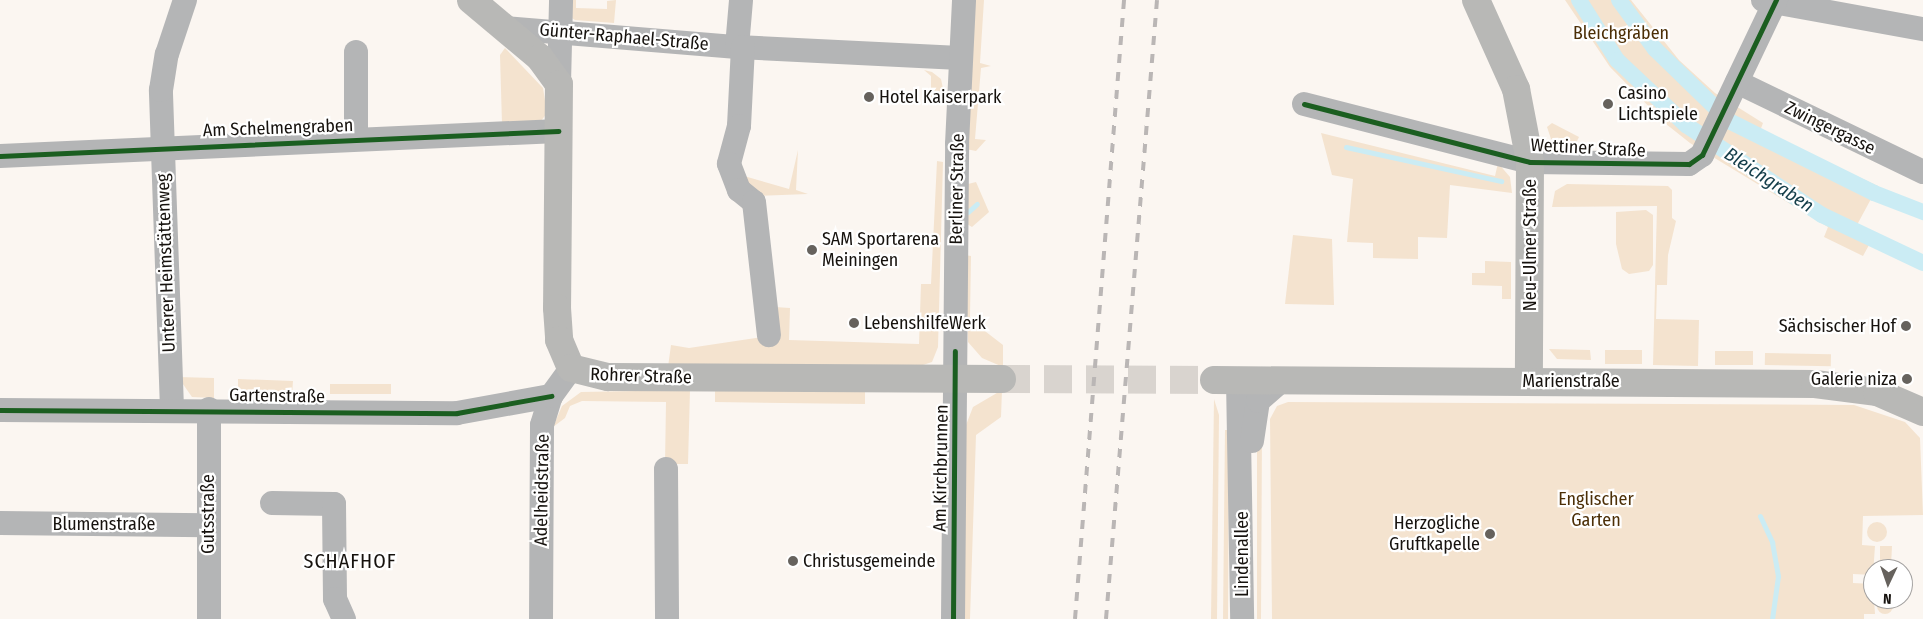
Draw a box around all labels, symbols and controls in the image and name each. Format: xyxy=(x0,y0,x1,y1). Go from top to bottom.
street label: Günter-Raphael-Straße xyxy=(539,19,709,55)
park label: Bleichgräben xyxy=(1573,22,1669,44)
place label: Casino Lichtspiele xyxy=(1618,83,1698,126)
place label: Hotel Kaiserpark xyxy=(879,86,1001,108)
marker: Hotel Kaiserpark xyxy=(863,91,875,103)
street label: Zwingergasse xyxy=(1781,97,1879,159)
marker: Casino Lichtspiele xyxy=(1602,98,1614,110)
street label: Am Schelmengraben xyxy=(202,115,354,141)
street label: Berliner Straße xyxy=(945,133,969,245)
street label: Wettiner Straße xyxy=(1530,134,1646,162)
water label: Bleichgraben xyxy=(1720,143,1818,217)
street label: Unterer Heimstättenweg xyxy=(152,173,180,353)
street label: Neu-Ulmer Straße xyxy=(1519,179,1541,311)
place label: SAM Sportarena Meiningen xyxy=(822,229,939,272)
marker: SAM Sportarena Meiningen xyxy=(806,244,818,256)
place label: LebenshilfeWerk xyxy=(864,312,986,334)
place label: Sächsischer Hof xyxy=(1779,315,1896,337)
marker: LebenshilfeWerk xyxy=(848,317,860,329)
marker: Sächsischer Hof xyxy=(1900,320,1912,332)
street label: Rohrer Straße xyxy=(590,363,692,389)
place label: Galerie niza xyxy=(1811,368,1897,390)
street label: Marienstraße xyxy=(1522,370,1620,392)
marker: Galerie niza xyxy=(1901,373,1913,385)
street label: Gartenstraße xyxy=(229,384,325,408)
street label: Am Kirchbrunnen xyxy=(929,404,953,532)
street label: Adelheidstraße xyxy=(530,434,554,546)
street label: Gutsstraße xyxy=(197,474,219,554)
park label: Englischer Garten xyxy=(1558,489,1634,532)
street label: Lindenallee xyxy=(1231,511,1253,597)
street label: Blumenstraße xyxy=(53,513,155,535)
place label: Herzogliche Gruftkapelle xyxy=(1389,513,1480,556)
marker: Herzogliche Gruftkapelle xyxy=(1484,528,1496,540)
district label: SCHAFHOF xyxy=(303,549,397,573)
place label: Christusgemeinde xyxy=(803,550,935,572)
marker: Christusgemeinde xyxy=(787,555,799,567)
north arrow xyxy=(1863,559,1913,609)
text: N xyxy=(1883,590,1892,607)

